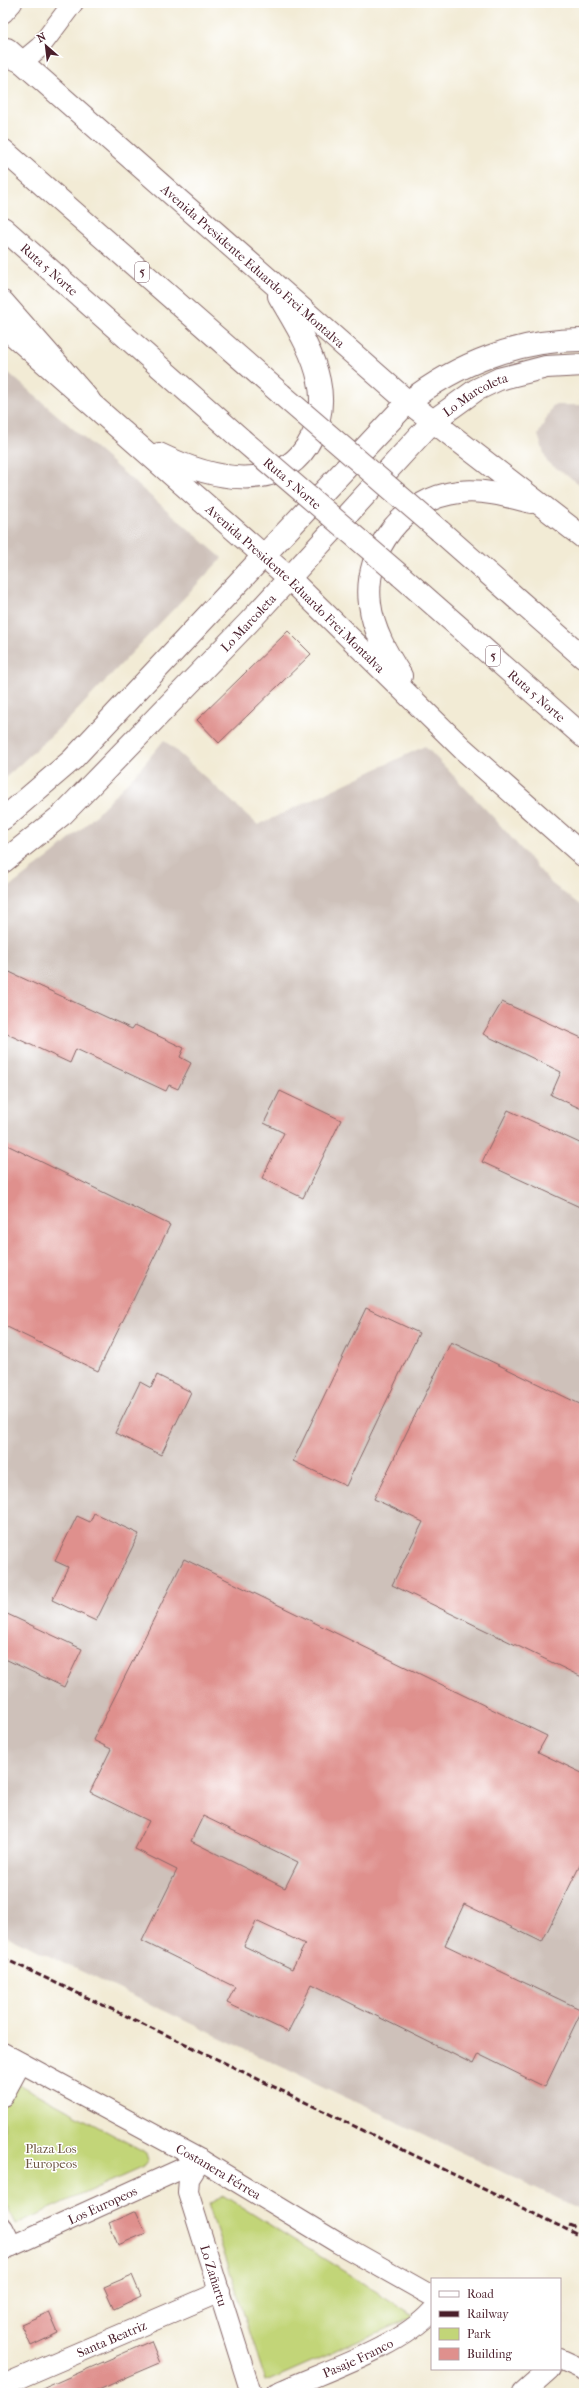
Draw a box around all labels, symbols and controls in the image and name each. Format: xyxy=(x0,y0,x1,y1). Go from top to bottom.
north arrow xyxy=(26,26,66,66)
text: N xyxy=(35,30,49,45)
street label: Avenida Presidente Eduardo Frei Montalva xyxy=(157,181,348,351)
street label: Ruta 5 Norte xyxy=(17,240,81,299)
road number: 5 xyxy=(135,262,149,282)
street label: Lo Marcoleta xyxy=(440,370,510,420)
street label: Ruta 5 Norte xyxy=(260,455,325,513)
street label: Avenida Presidente Eduardo Frei Montalva xyxy=(202,501,388,677)
street label: Lo Marcoleta xyxy=(218,590,280,655)
road number: 5 xyxy=(486,646,500,666)
street label: Ruta 5 Norte xyxy=(505,667,569,725)
park label: Plaza Los Europeos xyxy=(25,2141,77,2171)
street label: Costanera Férrea xyxy=(173,2141,264,2203)
street label: Los Europeos xyxy=(65,2183,140,2228)
street label: Lo Zañartu xyxy=(197,2243,231,2309)
legend xyxy=(431,2278,561,2370)
text: Road xyxy=(467,2287,494,2301)
text: Railway xyxy=(467,2307,509,2321)
street label: Santa Beatriz xyxy=(75,2317,149,2361)
text: Park xyxy=(467,2327,492,2341)
street label: Pasaje Franco xyxy=(320,2335,396,2381)
text: Building xyxy=(467,2347,512,2361)

